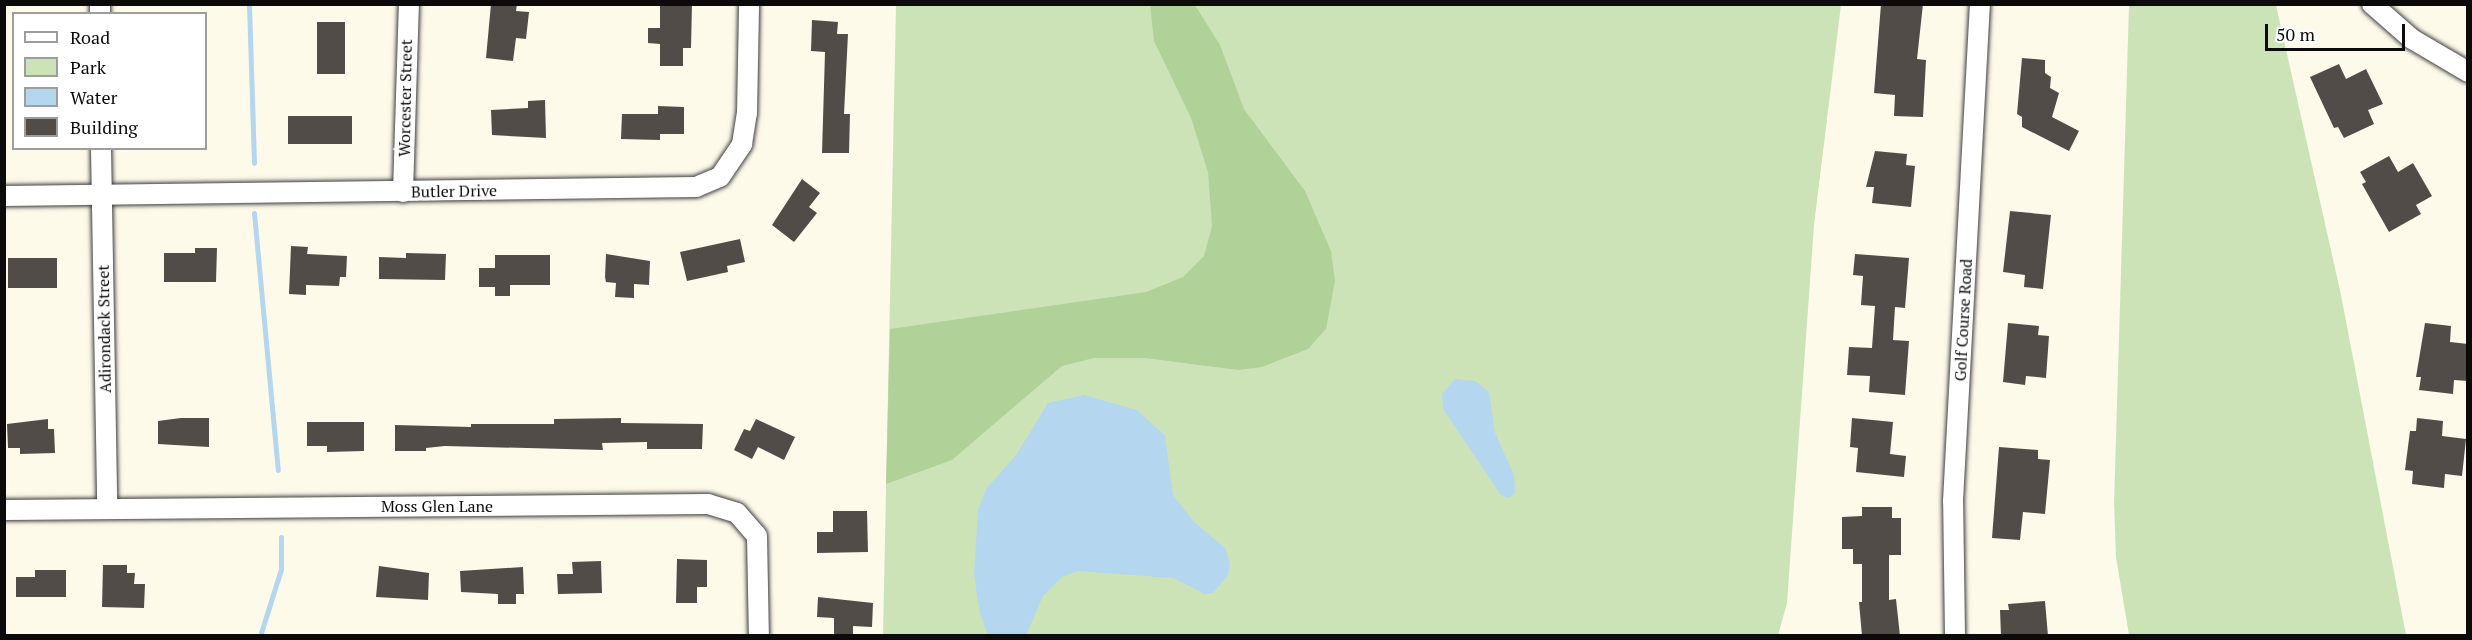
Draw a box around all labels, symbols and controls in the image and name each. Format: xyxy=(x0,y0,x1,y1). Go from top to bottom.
legend xyxy=(12,12,207,150)
scale bar xyxy=(2268,12,2408,50)
text: 50 m xyxy=(2276,22,2315,46)
text: Road xyxy=(70,25,110,49)
street label: Worcester Street xyxy=(394,39,416,157)
text: Park xyxy=(70,55,106,79)
text: Water xyxy=(70,85,117,109)
text: Building xyxy=(70,115,138,139)
street label: Butler Drive xyxy=(411,181,497,201)
street label: Golf Course Road xyxy=(1950,258,1976,382)
street label: Adirondack Street xyxy=(93,265,115,393)
street label: Moss Glen Lane xyxy=(381,496,493,516)

